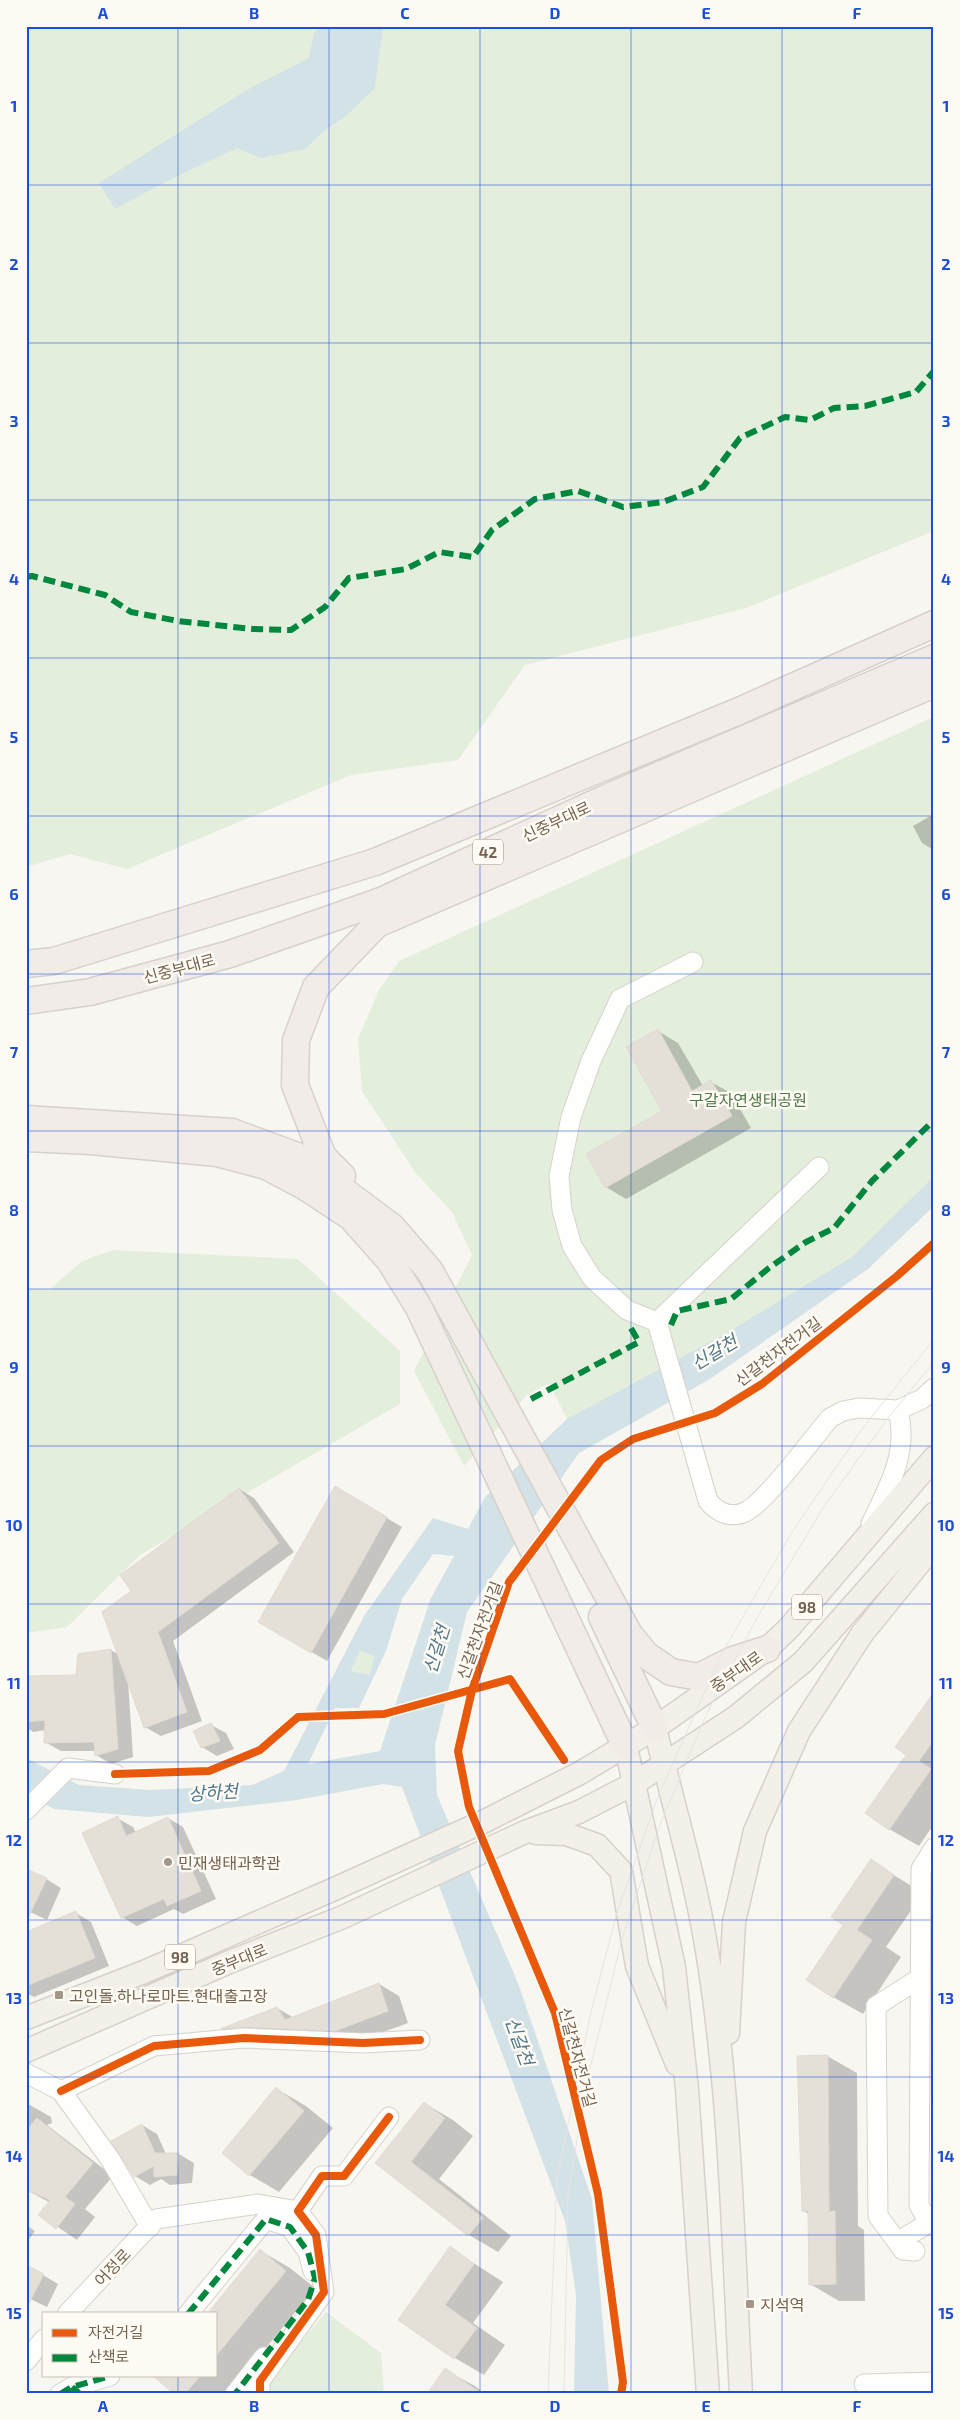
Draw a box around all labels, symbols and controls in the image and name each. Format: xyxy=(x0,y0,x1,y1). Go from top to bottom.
text: A xyxy=(98,3,109,22)
text: B xyxy=(249,3,259,22)
text: C xyxy=(400,3,410,22)
text: D xyxy=(550,3,561,22)
text: E xyxy=(701,3,711,22)
text: F xyxy=(853,3,862,22)
text: 1 xyxy=(11,96,17,115)
text: 1 xyxy=(943,96,949,115)
text: 2 xyxy=(9,254,19,273)
text: 2 xyxy=(941,254,951,273)
text: 3 xyxy=(9,411,19,430)
text: 3 xyxy=(941,411,951,430)
text: 4 xyxy=(9,569,19,588)
text: 4 xyxy=(941,569,951,588)
text: 5 xyxy=(10,727,19,746)
text: 5 xyxy=(942,727,951,746)
street label: 신중부대로 xyxy=(519,797,594,845)
road number: 42 xyxy=(473,840,503,864)
text: 6 xyxy=(9,884,19,903)
text: 6 xyxy=(941,884,951,903)
street label: 신중부대로 xyxy=(141,949,217,987)
text: 7 xyxy=(10,1042,19,1061)
text: 7 xyxy=(942,1042,951,1061)
park label: 구갈자연생태공원 xyxy=(689,1090,807,1109)
text: 8 xyxy=(9,1200,19,1219)
text: 8 xyxy=(941,1200,951,1219)
street label: 신갈천자전거길 xyxy=(731,1312,825,1390)
water label: 신갈천 xyxy=(687,1329,743,1374)
text: 9 xyxy=(9,1357,19,1376)
text: 9 xyxy=(941,1357,951,1376)
text: 10 xyxy=(5,1515,23,1534)
text: 10 xyxy=(937,1515,955,1534)
street label: 신갈천자전거길 xyxy=(452,1578,506,1682)
road number: 98 xyxy=(792,1594,822,1620)
water label: 신갈천 xyxy=(418,1620,454,1676)
street label: 중부대로 xyxy=(706,1646,766,1696)
text: 11 xyxy=(7,1673,21,1692)
text: 11 xyxy=(939,1673,953,1692)
water label: 상하천 xyxy=(187,1779,241,1805)
text: 12 xyxy=(6,1830,22,1849)
text: 12 xyxy=(938,1830,954,1849)
place label: 민재생태과학관 xyxy=(178,1853,281,1872)
marker: 민재생태과학관 xyxy=(162,1856,174,1868)
street label: 중부대로 xyxy=(208,1939,270,1979)
road number: 98 xyxy=(165,1944,195,1970)
place label: 고인돌.하나로마트.현대출고장 xyxy=(69,1986,268,2005)
text: 13 xyxy=(6,1988,22,2007)
text: 13 xyxy=(938,1988,954,2007)
marker: 고인돌.하나로마트.현대출고장 xyxy=(53,1989,65,2001)
street label: 신갈천자전거길 xyxy=(555,2005,601,2109)
water label: 신갈천 xyxy=(501,2014,540,2070)
text: 14 xyxy=(5,2146,23,2165)
text: 14 xyxy=(937,2146,955,2165)
street label: 어정로 xyxy=(90,2244,134,2290)
place label: 지석역 xyxy=(760,2295,804,2314)
marker: 지석역 xyxy=(744,2298,756,2310)
text: 15 xyxy=(6,2303,22,2322)
text: 15 xyxy=(938,2303,954,2322)
legend xyxy=(42,2312,218,2378)
text: 자전거길 xyxy=(88,2323,143,2341)
text: 산책로 xyxy=(88,2347,129,2365)
text: A xyxy=(98,2396,109,2415)
text: B xyxy=(249,2396,259,2415)
text: C xyxy=(400,2396,410,2415)
text: D xyxy=(550,2396,561,2415)
text: E xyxy=(701,2396,711,2415)
text: F xyxy=(853,2396,862,2415)

